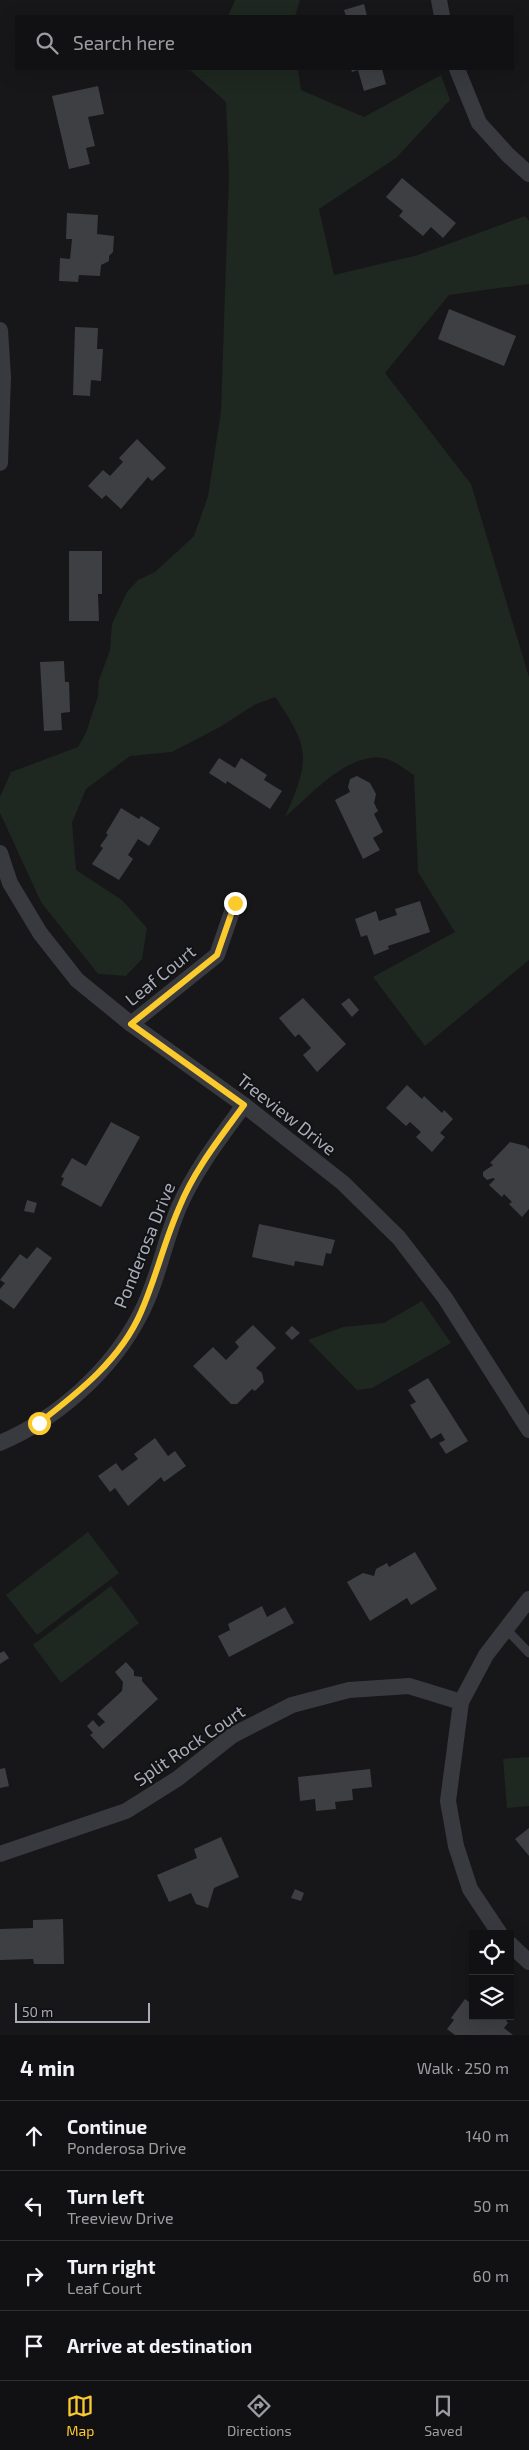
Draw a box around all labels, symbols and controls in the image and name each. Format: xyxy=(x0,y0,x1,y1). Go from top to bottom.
search box xyxy=(15,15,514,70)
icon: search xyxy=(33,29,61,57)
text: Search here xyxy=(73,31,175,54)
route end xyxy=(224,892,247,915)
street label: Leaf Court xyxy=(120,940,200,1010)
street label: Treeview Drive xyxy=(233,1068,341,1160)
street label: Ponderosa Drive xyxy=(109,1179,179,1311)
route start xyxy=(28,1412,51,1435)
street label: Split Rock Court xyxy=(129,1700,249,1790)
map controls xyxy=(469,1930,514,2020)
button: locate xyxy=(469,1930,514,1975)
button: layers xyxy=(469,1975,514,2020)
scale bar xyxy=(15,2000,150,2023)
text: 50 m xyxy=(22,2003,53,2020)
text: 4 min xyxy=(20,2055,75,2080)
text: Walk · 250 m xyxy=(417,2058,509,2077)
text: Continue xyxy=(67,2115,147,2138)
icon: ahead xyxy=(20,2122,48,2150)
text: 140 m xyxy=(466,2126,509,2145)
text: Ponderosa Drive xyxy=(67,2138,186,2157)
text: Turn left xyxy=(67,2185,144,2208)
icon: left xyxy=(20,2192,48,2220)
text: 50 m xyxy=(473,2196,509,2215)
text: Treeview Drive xyxy=(67,2208,174,2227)
text: Turn right xyxy=(67,2255,155,2278)
icon: right xyxy=(20,2262,48,2290)
text: 60 m xyxy=(473,2266,509,2285)
text: Leaf Court xyxy=(67,2278,142,2297)
icon: arrive xyxy=(20,2332,48,2360)
text: Arrive at destination xyxy=(67,2334,252,2357)
tab: Map xyxy=(66,2392,94,2439)
tab: Directions xyxy=(227,2392,292,2439)
tab: Saved xyxy=(424,2392,463,2439)

